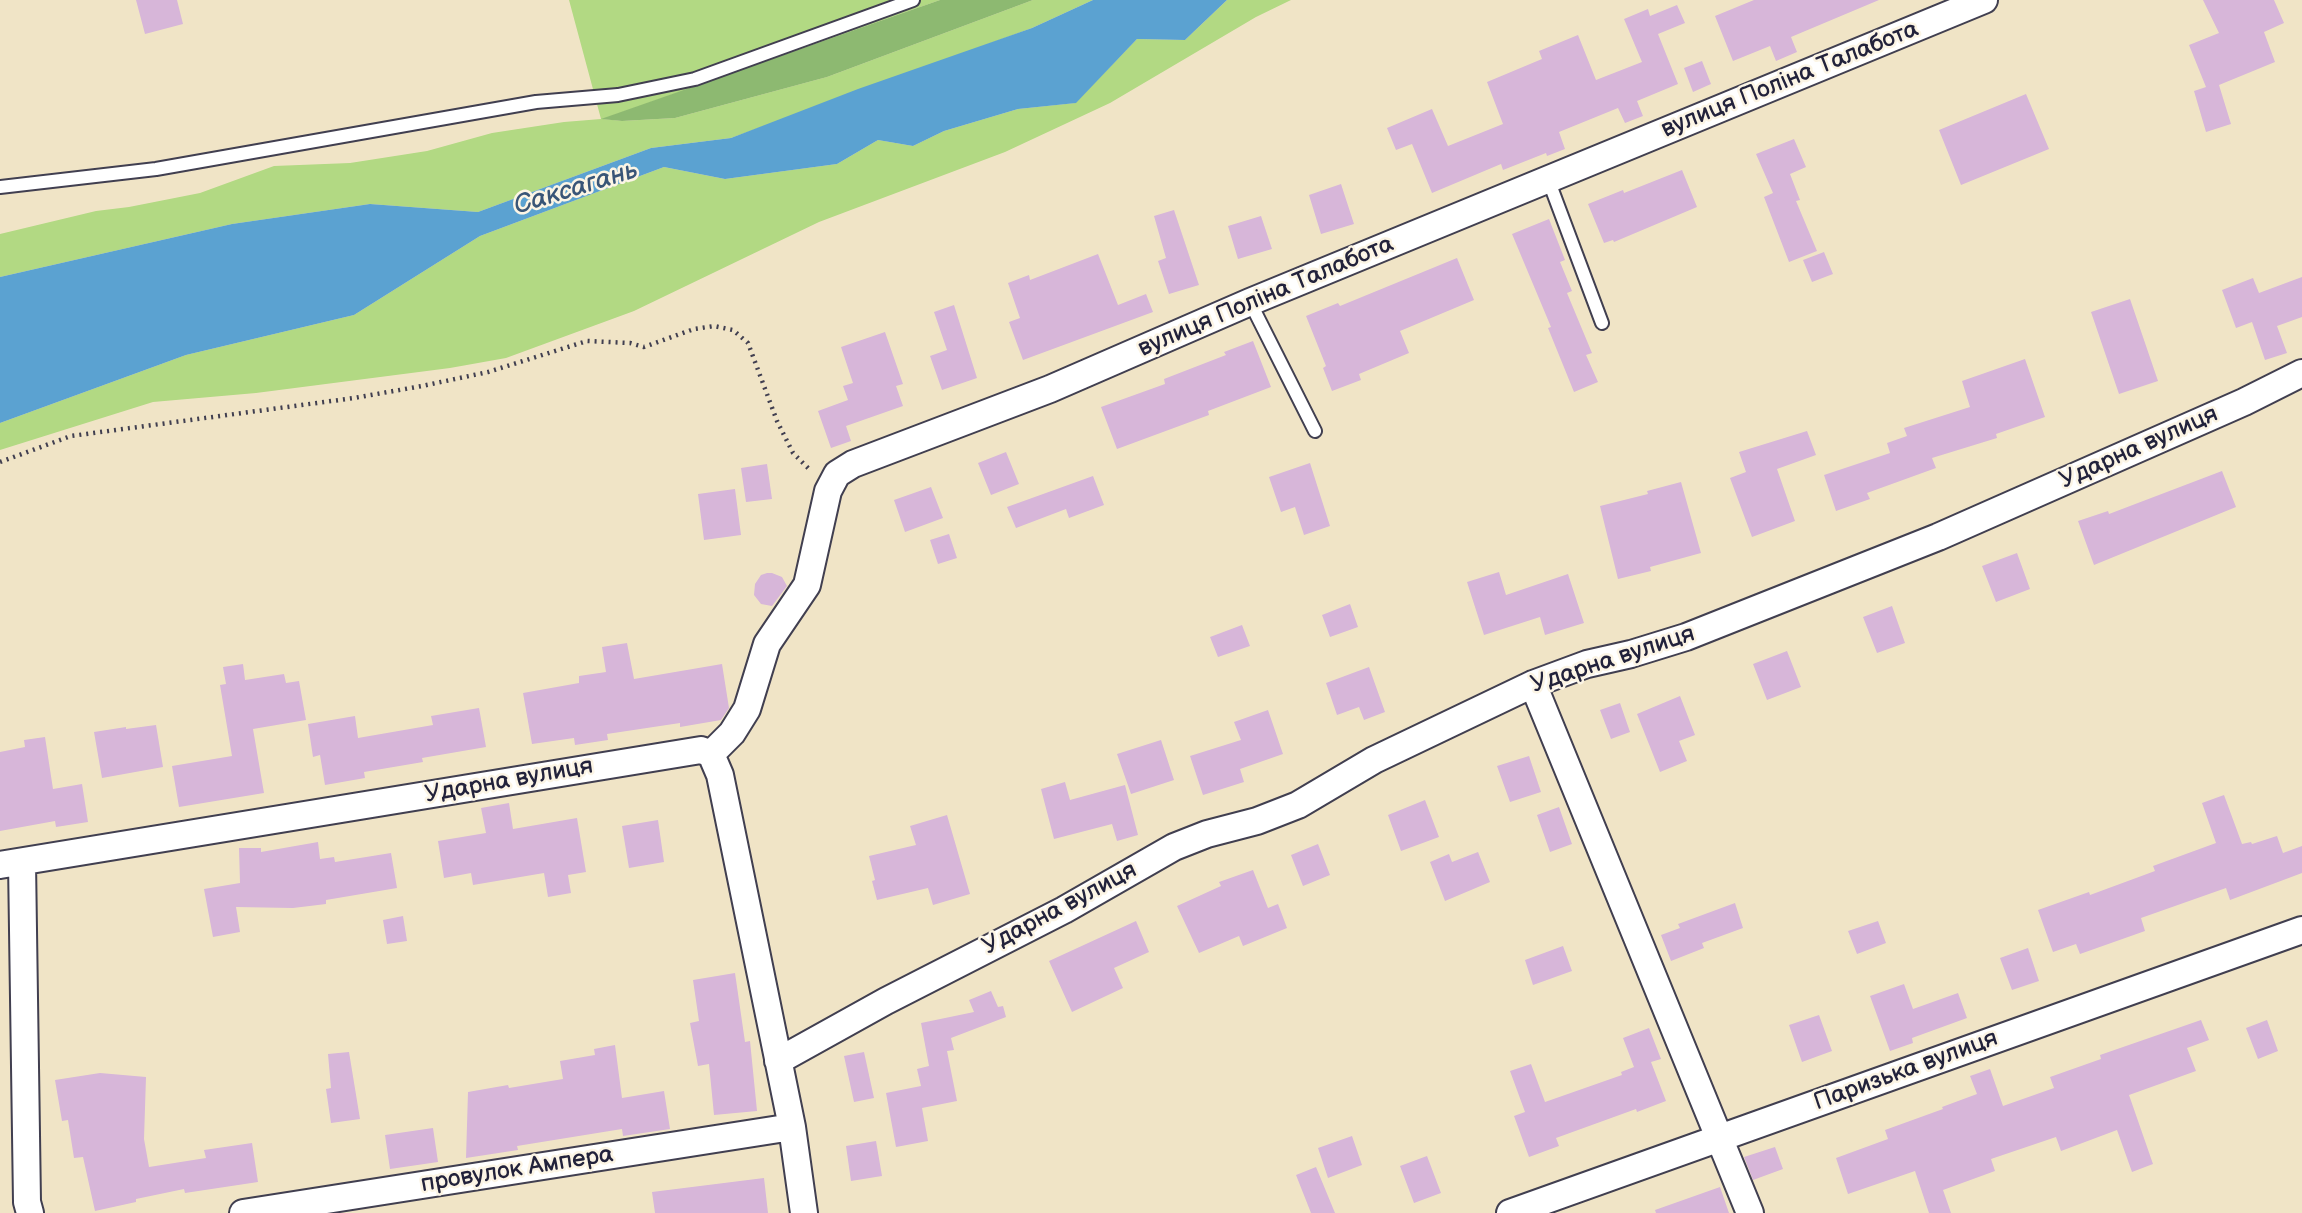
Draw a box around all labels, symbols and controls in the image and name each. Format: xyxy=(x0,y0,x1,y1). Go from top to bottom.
street label: вулиця Поліна Талабота xyxy=(1657,15,1923,145)
water label: Саксагань xyxy=(510,155,642,223)
street label: вулиця Поліна Талабота xyxy=(1134,230,1398,364)
street label: Ударна вулиця xyxy=(2055,400,2223,496)
street label: Ударна вулиця xyxy=(1528,620,1698,700)
street label: Ударна вулиця xyxy=(423,752,595,810)
street label: Ударна вулиця xyxy=(978,856,1142,962)
street label: Паризька вулиця xyxy=(1810,1024,2002,1118)
street label: провулок Ампера xyxy=(419,1141,615,1199)

